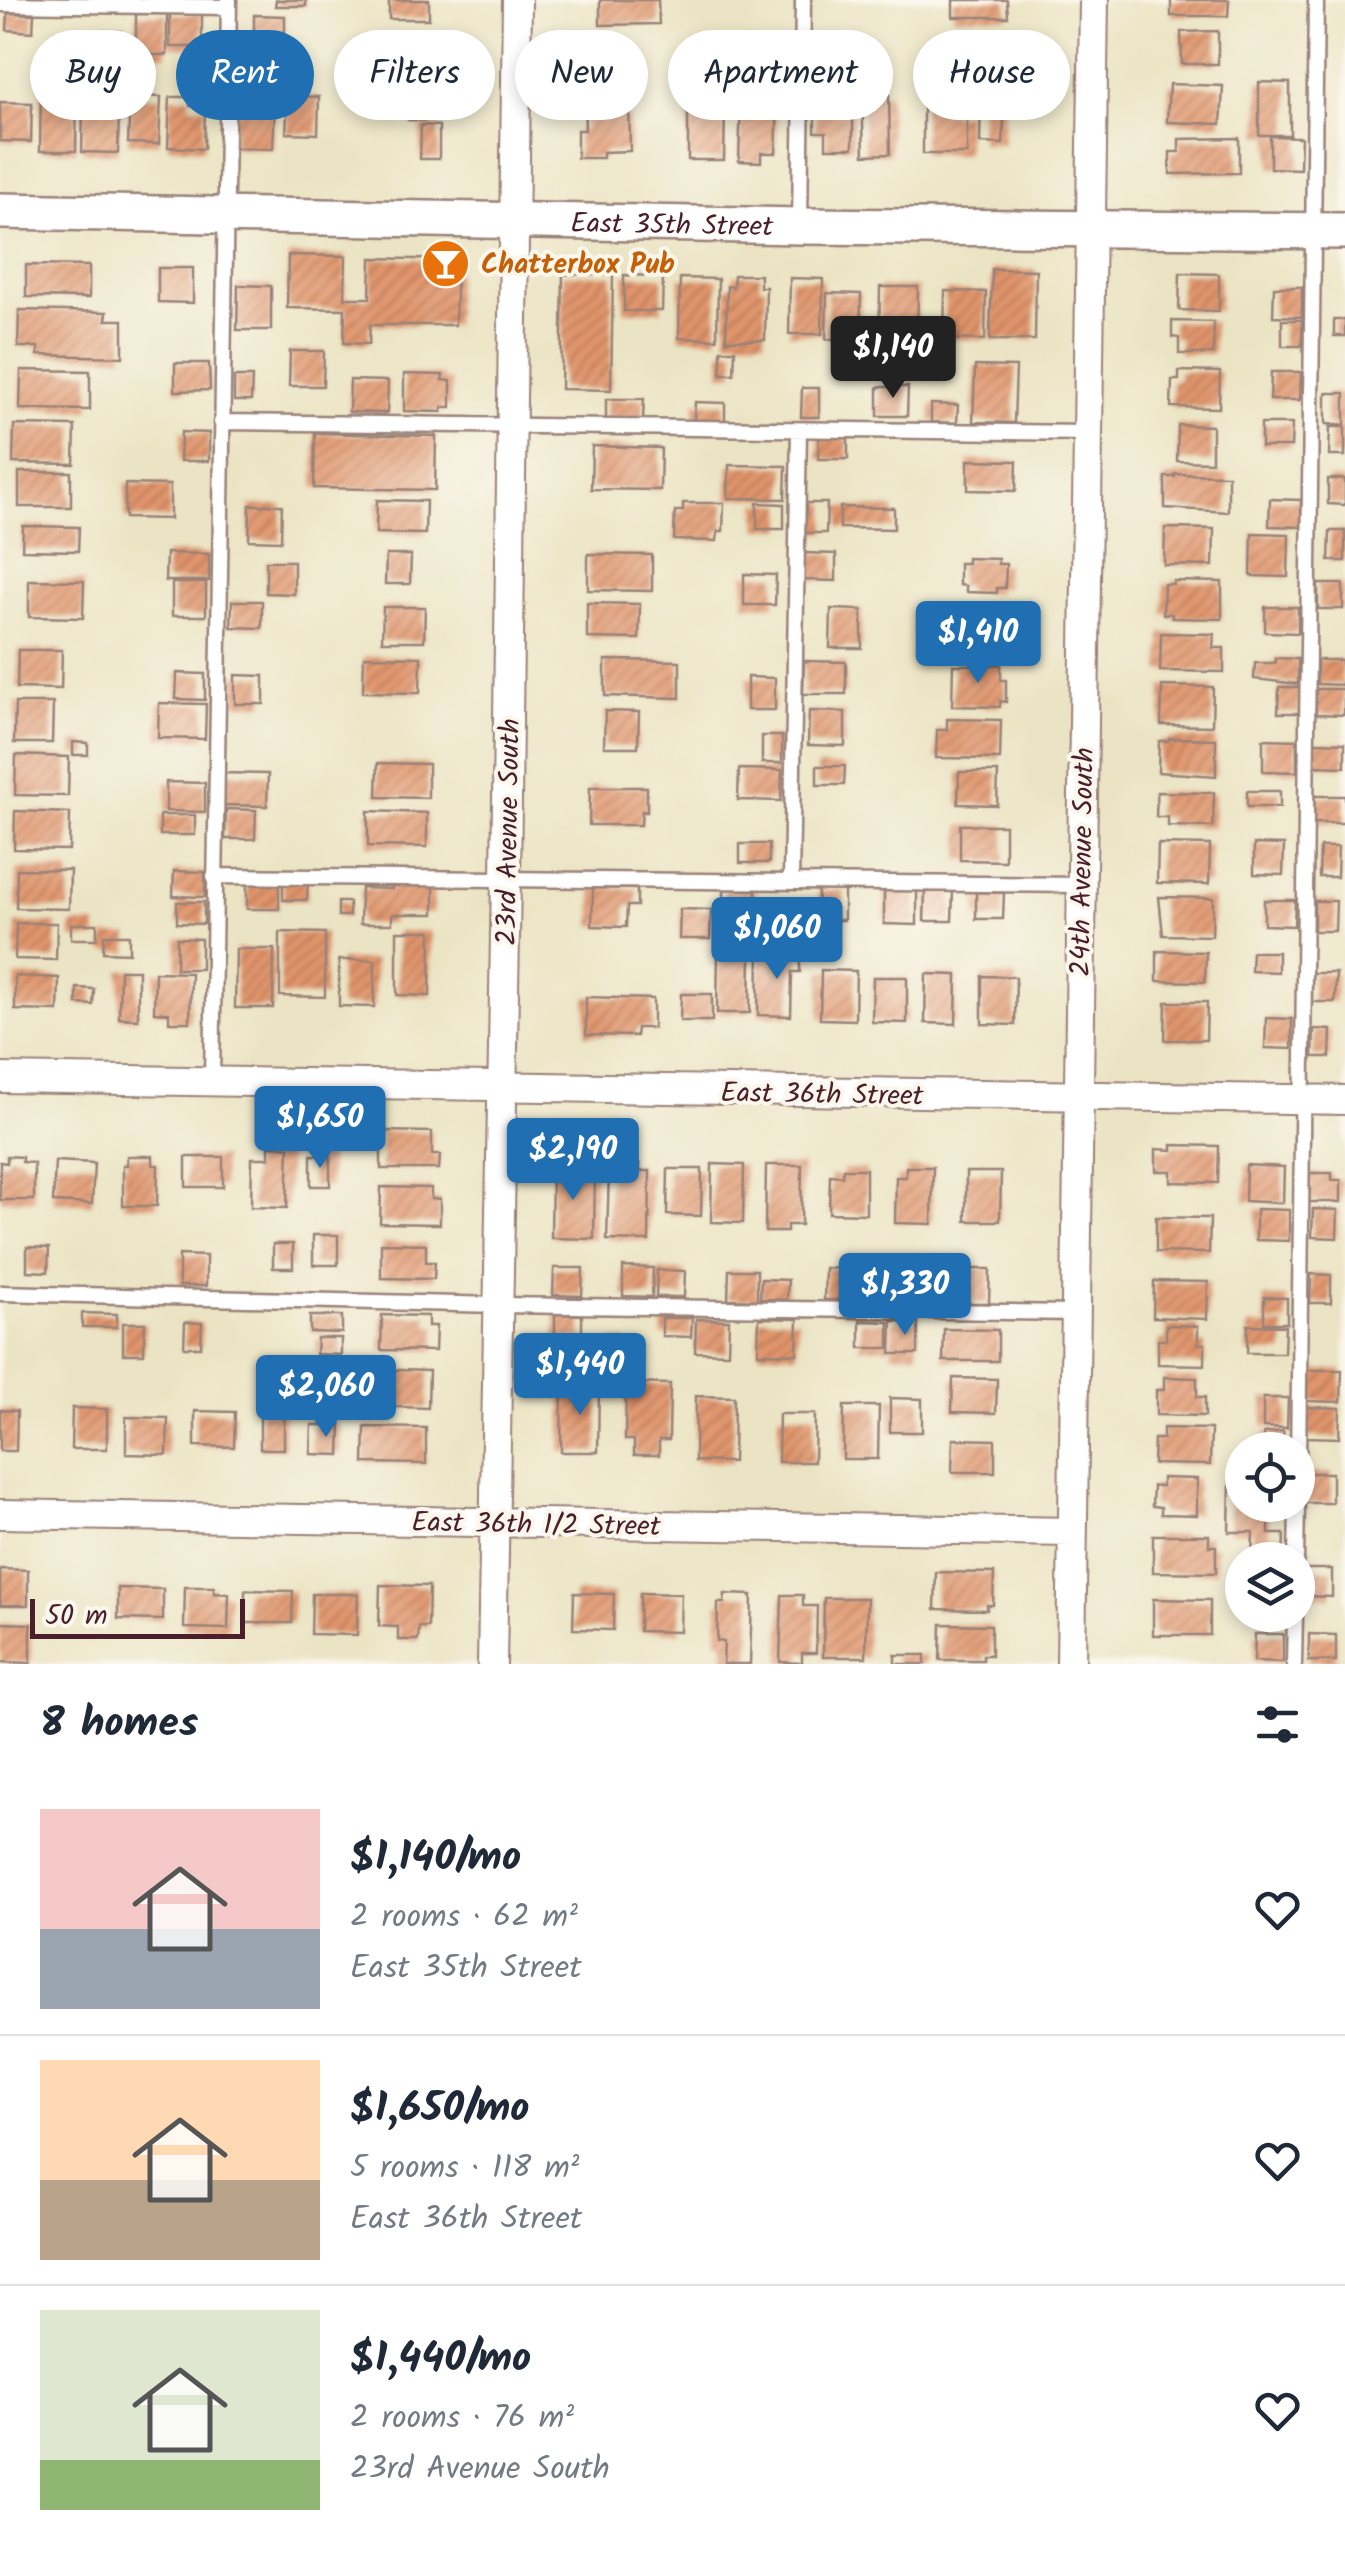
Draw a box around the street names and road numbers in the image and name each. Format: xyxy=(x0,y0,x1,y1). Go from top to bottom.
street label: East 35th Street xyxy=(570,202,775,251)
street label: 23rd Avenue South xyxy=(485,718,534,946)
street label: 24th Avenue South xyxy=(1059,747,1108,977)
street label: East 36th Street xyxy=(720,1071,925,1120)
street label: East 36th 1/2 Street xyxy=(411,1501,662,1550)

